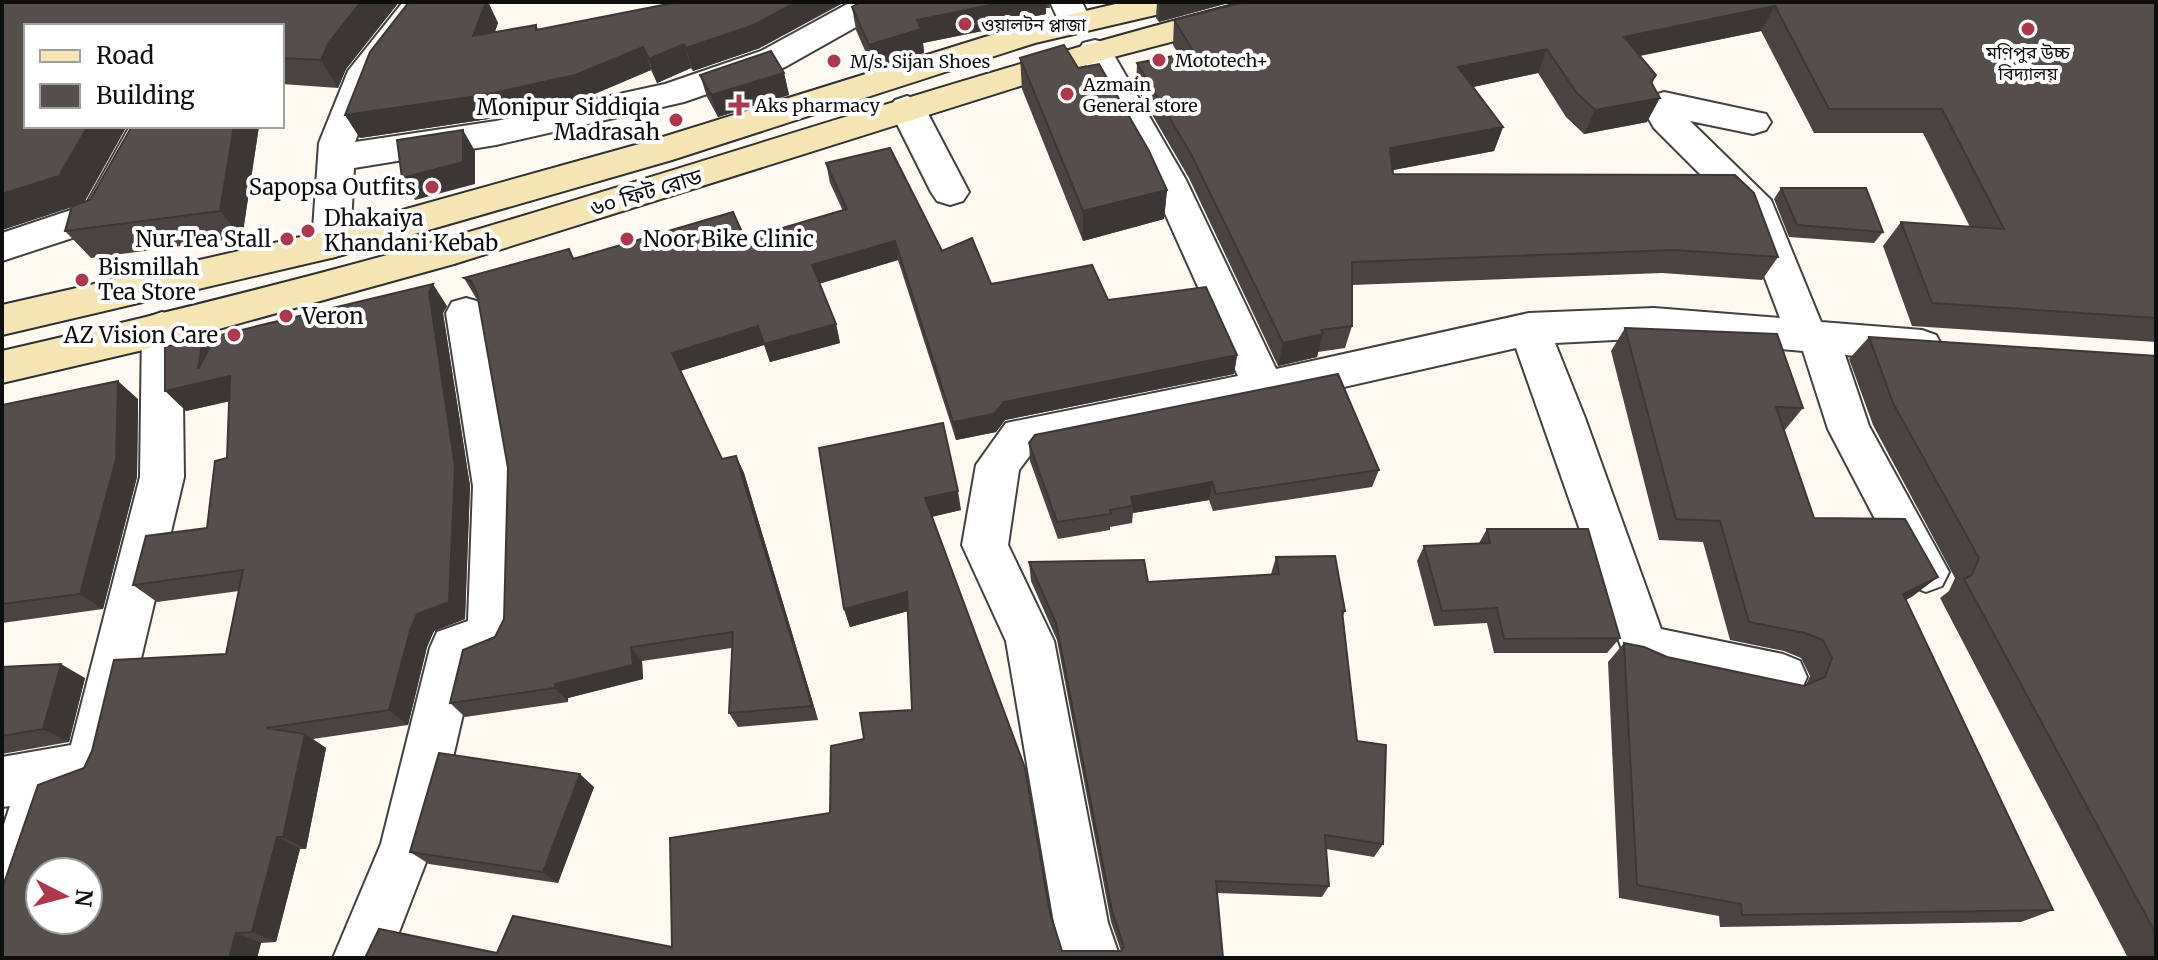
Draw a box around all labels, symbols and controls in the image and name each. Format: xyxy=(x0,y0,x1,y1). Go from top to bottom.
place label: ওয়ালটন প্লাজা xyxy=(981,13,1086,36)
marker: ওয়ালটন প্লাজা xyxy=(956,15,974,33)
marker: মণিপুর উচ্চ বিদ্যালয় xyxy=(2019,20,2037,38)
legend xyxy=(24,24,284,128)
text: Road xyxy=(96,40,154,71)
place label: মণিপুর উচ্চ বিদ্যালয় xyxy=(1985,41,2070,85)
place label: Mototech+ xyxy=(1175,49,1268,72)
place label: M/s. Sijan Shoes xyxy=(850,50,991,73)
marker: Mototech+ xyxy=(1150,51,1168,69)
marker: M/s. Sijan Shoes xyxy=(825,52,843,70)
place label: Azmain General store xyxy=(1082,73,1198,117)
text: Building xyxy=(96,80,195,111)
marker: Azmain General store xyxy=(1058,85,1076,103)
place label: Monipur Siddiqia Madrasah xyxy=(477,93,660,146)
place label: Aks pharmacy xyxy=(754,94,880,117)
marker: Aks pharmacy xyxy=(730,96,748,114)
marker: Monipur Siddiqia Madrasah xyxy=(667,111,685,129)
street label: ৬০ ফিট রোড xyxy=(587,162,706,222)
place label: Sapopsa Outfits xyxy=(249,173,416,201)
marker: Sapopsa Outfits xyxy=(423,178,441,196)
place label: Dhakaiya Khandani Kebab xyxy=(324,204,498,257)
marker: Dhakaiya Khandani Kebab xyxy=(299,222,317,240)
place label: Nur Tea Stall xyxy=(135,225,271,253)
place label: Noor Bike Clinic xyxy=(643,225,814,253)
marker: Nur Tea Stall xyxy=(278,230,296,248)
marker: Noor Bike Clinic xyxy=(618,230,636,248)
place label: Bismillah Tea Store xyxy=(98,253,200,306)
marker: Bismillah Tea Store xyxy=(73,271,91,289)
place label: Veron xyxy=(301,302,364,330)
marker: Veron xyxy=(277,307,295,325)
place label: AZ Vision Care xyxy=(63,321,218,349)
marker: AZ Vision Care xyxy=(225,326,243,344)
north arrow xyxy=(24,856,104,936)
text: N xyxy=(69,888,99,909)

